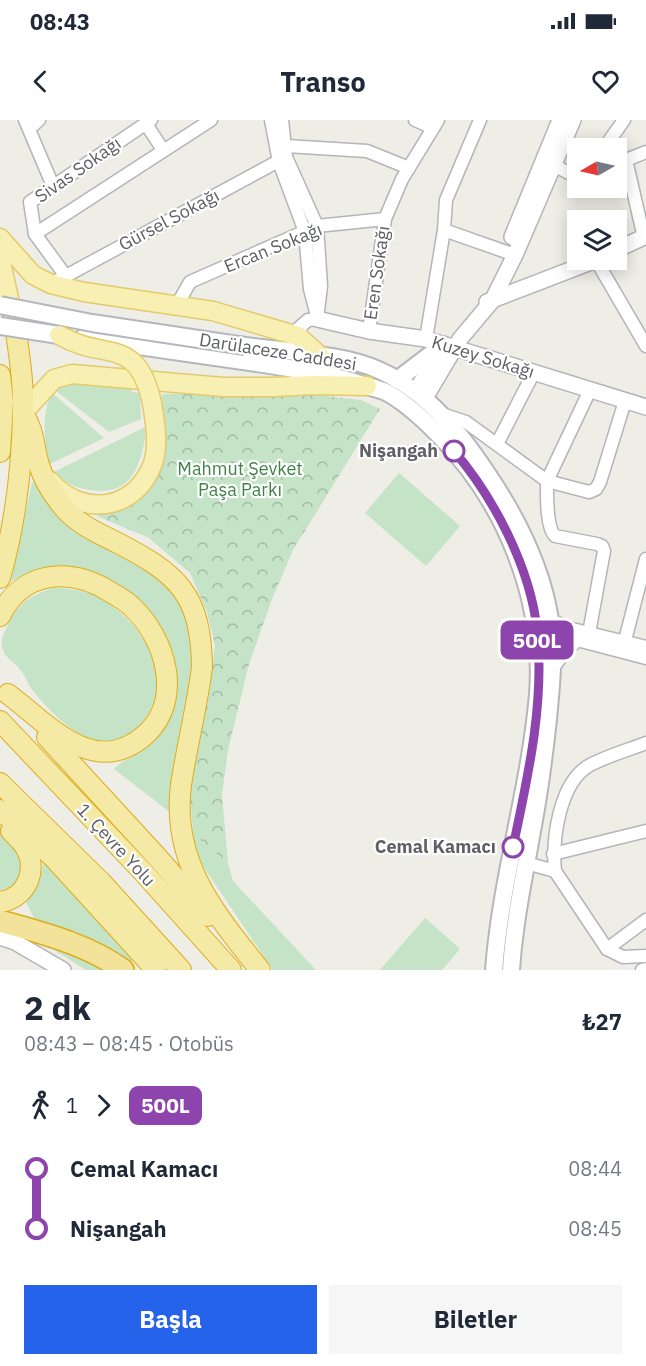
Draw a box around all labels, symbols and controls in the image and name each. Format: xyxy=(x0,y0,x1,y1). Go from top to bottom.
text: 08:43 xyxy=(30,7,90,36)
text: Transo xyxy=(280,64,366,99)
icon: back xyxy=(24,65,57,98)
icon: heart xyxy=(589,65,622,98)
street label: Sivas Sokağı xyxy=(30,132,125,208)
north arrow xyxy=(567,138,627,198)
map controls xyxy=(567,138,627,270)
street label: Gürsel Sokağı xyxy=(114,183,223,256)
button: layers xyxy=(567,210,627,270)
street label: Ercan Sokağı xyxy=(220,217,325,278)
street label: Eren Sokağı xyxy=(359,224,395,322)
street label: Darülaceze Caddesi xyxy=(198,328,358,375)
street label: Kuzey Sokağı xyxy=(429,330,537,383)
place label: Nişangah xyxy=(359,439,438,462)
marker: Nişangah xyxy=(443,440,465,462)
park label: Mahmut Şevket Paşa Parkı xyxy=(177,457,303,501)
line badge: 500L xyxy=(495,620,579,660)
text: 500L xyxy=(513,626,561,654)
street label: 1. Çevre Yolu xyxy=(72,798,161,891)
place label: Cemal Kamacı xyxy=(375,835,496,858)
marker: Cemal Kamacı xyxy=(502,836,524,858)
text: 2 dk xyxy=(24,986,91,1029)
text: ₺27 xyxy=(582,1007,622,1036)
text: 08:43 – 08:45 · Otobüs xyxy=(24,1030,234,1057)
icon: walk xyxy=(24,1089,57,1122)
icon: forward xyxy=(87,1089,120,1122)
text: 500L xyxy=(141,1091,190,1119)
text: 1 xyxy=(66,1092,78,1119)
text: Cemal Kamacı xyxy=(70,1154,218,1183)
text: 08:44 xyxy=(568,1155,622,1182)
text: Nişangah xyxy=(70,1214,167,1243)
text: 08:45 xyxy=(568,1215,622,1242)
button: Başla xyxy=(24,1285,317,1354)
button: Biletler xyxy=(329,1285,622,1354)

